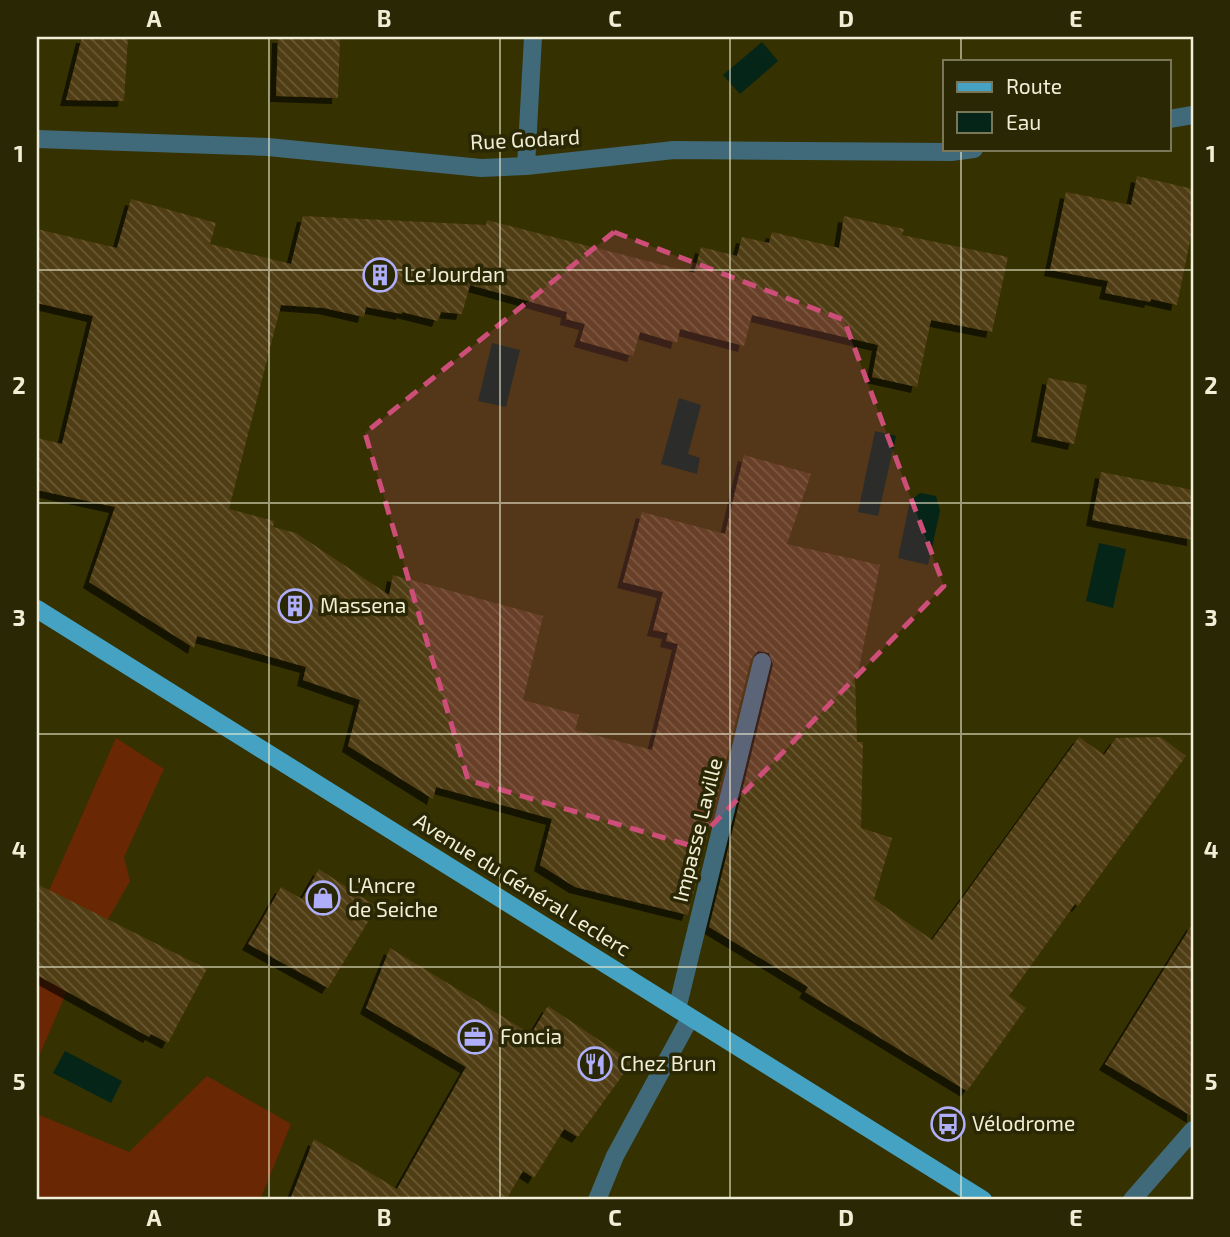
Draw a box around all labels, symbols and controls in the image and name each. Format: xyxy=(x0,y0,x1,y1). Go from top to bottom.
text: A xyxy=(146,4,162,32)
text: B xyxy=(377,4,391,32)
text: C xyxy=(608,4,622,32)
text: D xyxy=(838,4,854,32)
text: E xyxy=(1069,4,1083,32)
legend xyxy=(943,60,1170,150)
text: Route xyxy=(1006,73,1062,98)
text: Eau xyxy=(1006,109,1041,134)
street label: Rue Godard xyxy=(469,123,580,154)
text: 1 xyxy=(14,139,24,167)
text: 1 xyxy=(1206,139,1216,167)
building icon: Le Jourdan xyxy=(361,256,399,294)
place label: Le Jourdan xyxy=(404,261,505,286)
text: 2 xyxy=(12,371,26,399)
text: 2 xyxy=(1204,371,1218,399)
building icon: Massena xyxy=(276,587,314,625)
place label: Massena xyxy=(320,592,406,617)
text: 3 xyxy=(12,603,26,631)
text: 3 xyxy=(1204,603,1218,631)
street label: Impasse Laville xyxy=(667,755,726,904)
street label: Avenue du Général Leclerc xyxy=(410,807,636,961)
text: 4 xyxy=(12,835,26,863)
text: 4 xyxy=(1204,835,1218,863)
place label: L'Ancre de Seiche xyxy=(348,872,438,921)
shop icon: L'Ancre de Seiche xyxy=(304,879,342,917)
office icon: Foncia xyxy=(456,1018,494,1056)
place label: Foncia xyxy=(500,1023,562,1048)
restaurant icon: Chez Brun xyxy=(576,1045,614,1083)
place label: Chez Brun xyxy=(620,1050,716,1075)
text: 5 xyxy=(13,1067,25,1095)
text: 5 xyxy=(1205,1067,1217,1095)
bus stop icon: Vélodrome xyxy=(929,1105,967,1143)
place label: Vélodrome xyxy=(972,1110,1075,1135)
text: A xyxy=(146,1203,162,1231)
text: B xyxy=(377,1203,391,1231)
text: C xyxy=(608,1203,622,1231)
text: D xyxy=(838,1203,854,1231)
text: E xyxy=(1069,1203,1083,1231)

